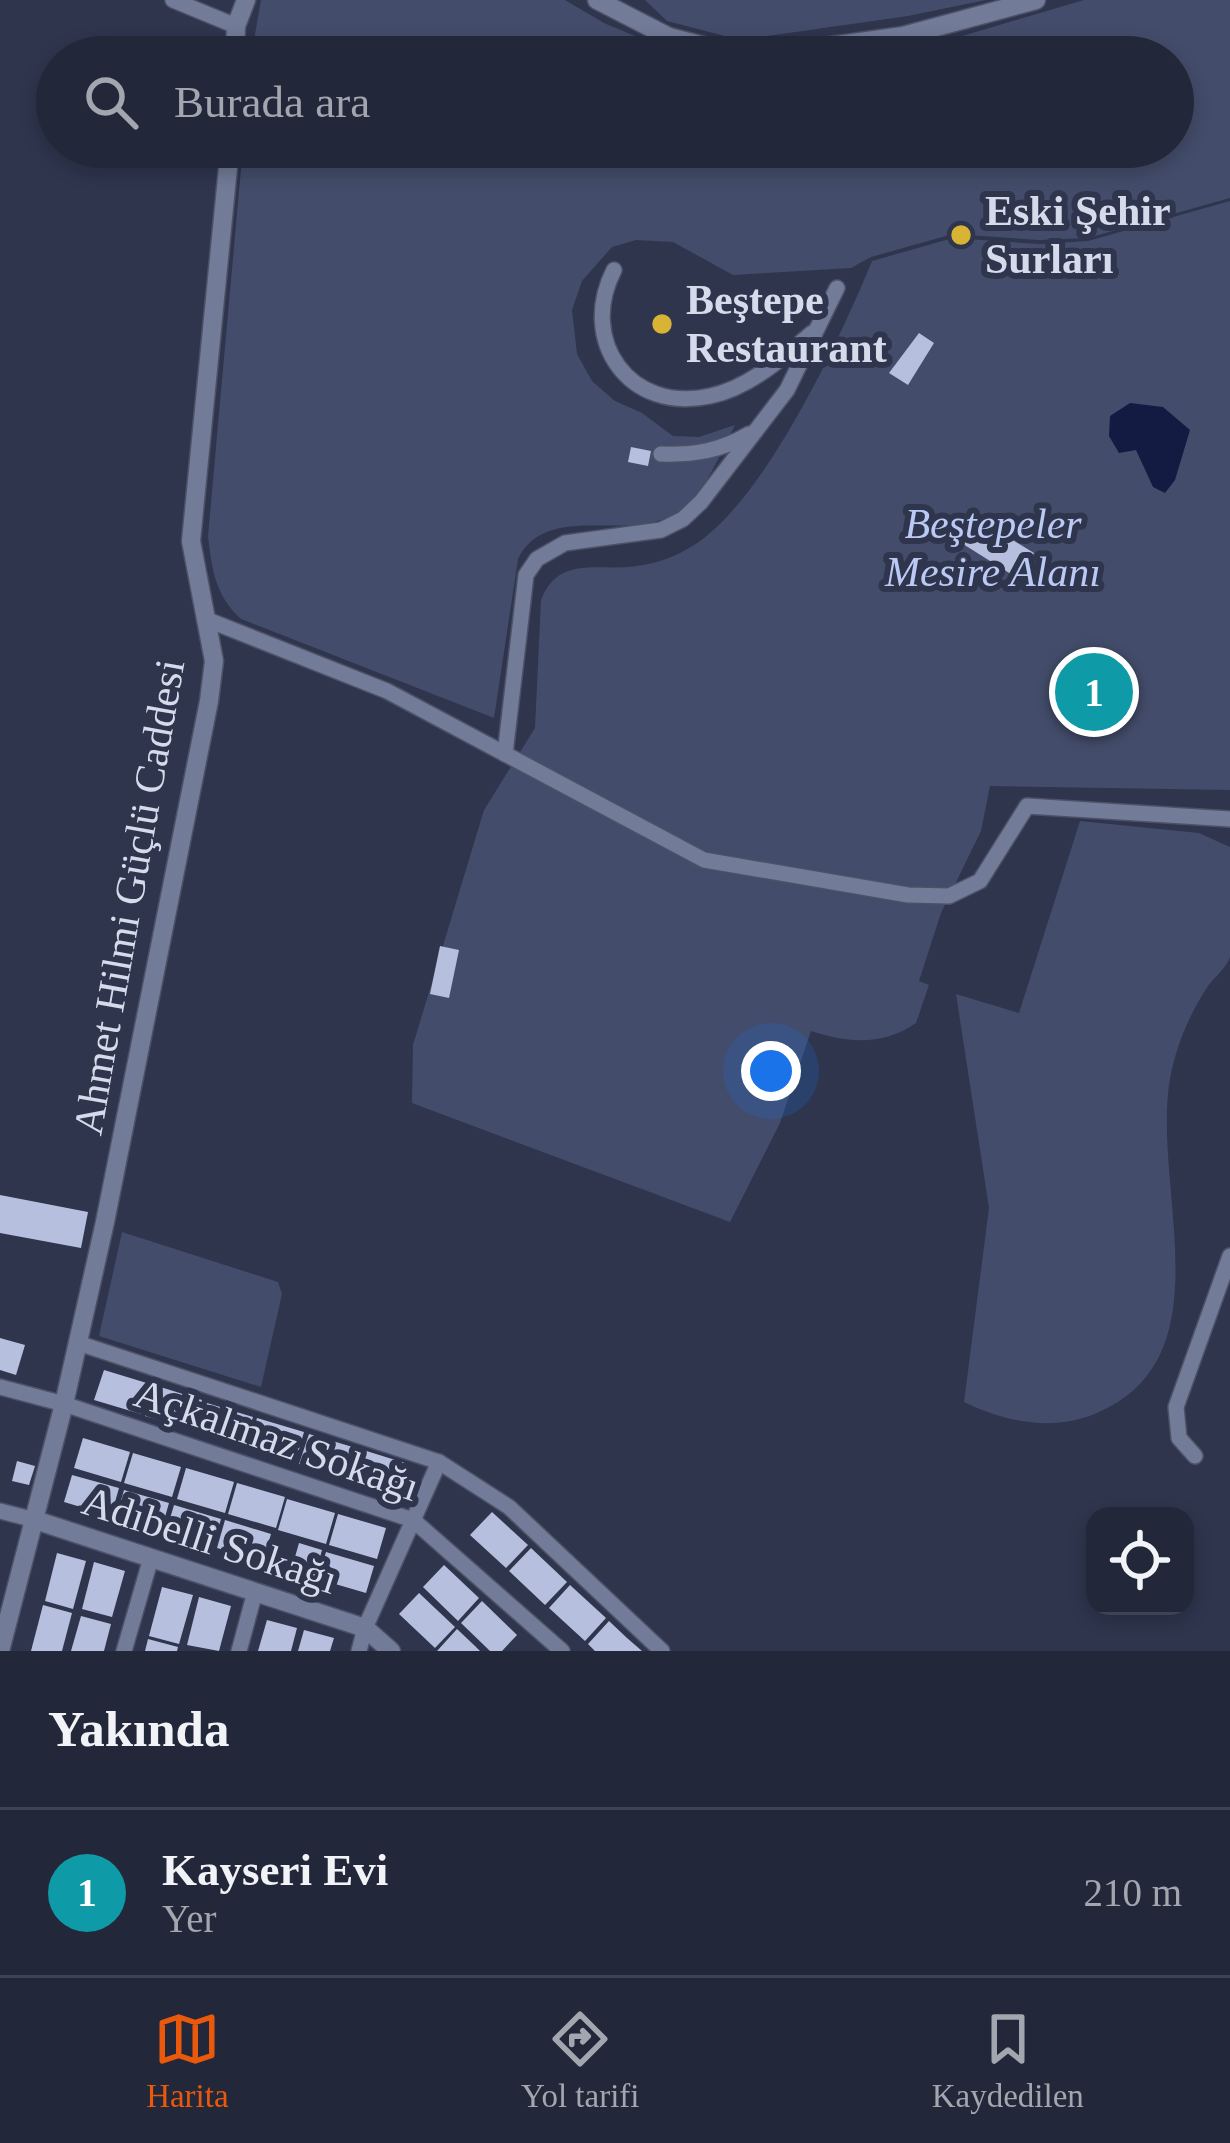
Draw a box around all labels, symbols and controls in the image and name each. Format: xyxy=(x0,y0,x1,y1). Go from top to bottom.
search box xyxy=(36,36,1194,168)
icon: search xyxy=(78,69,144,135)
text: Burada ara xyxy=(174,77,370,127)
place label: Eski Şehir Surları xyxy=(985,188,1171,282)
marker: Eski Şehir Surları xyxy=(948,222,974,248)
place label: Beştepe Restaurant xyxy=(686,277,887,371)
marker: Beştepe Restaurant xyxy=(649,311,675,337)
park label: Beştepeler Mesire Alanı xyxy=(884,501,1101,595)
pin: 1 xyxy=(1055,647,1133,737)
street label: Ahmet Hilmi Güçlü Caddesi xyxy=(65,656,193,1138)
your location xyxy=(741,1041,801,1101)
street label: Açkalmaz Sokağı xyxy=(129,1370,425,1510)
street label: Adıbelli Sokağı xyxy=(77,1477,343,1603)
map controls xyxy=(1086,1507,1194,1615)
button: locate xyxy=(1086,1507,1194,1615)
text: Yakında xyxy=(48,1701,229,1757)
text: Kayseri Evi xyxy=(162,1845,388,1895)
text: 1 xyxy=(77,1871,97,1914)
text: 210 m xyxy=(1083,1871,1182,1914)
text: Yer xyxy=(162,1897,217,1940)
tab: Harita xyxy=(146,2006,229,2115)
tab: Yol tarifi xyxy=(521,2006,639,2115)
tab: Kaydedilen xyxy=(932,2006,1084,2115)

